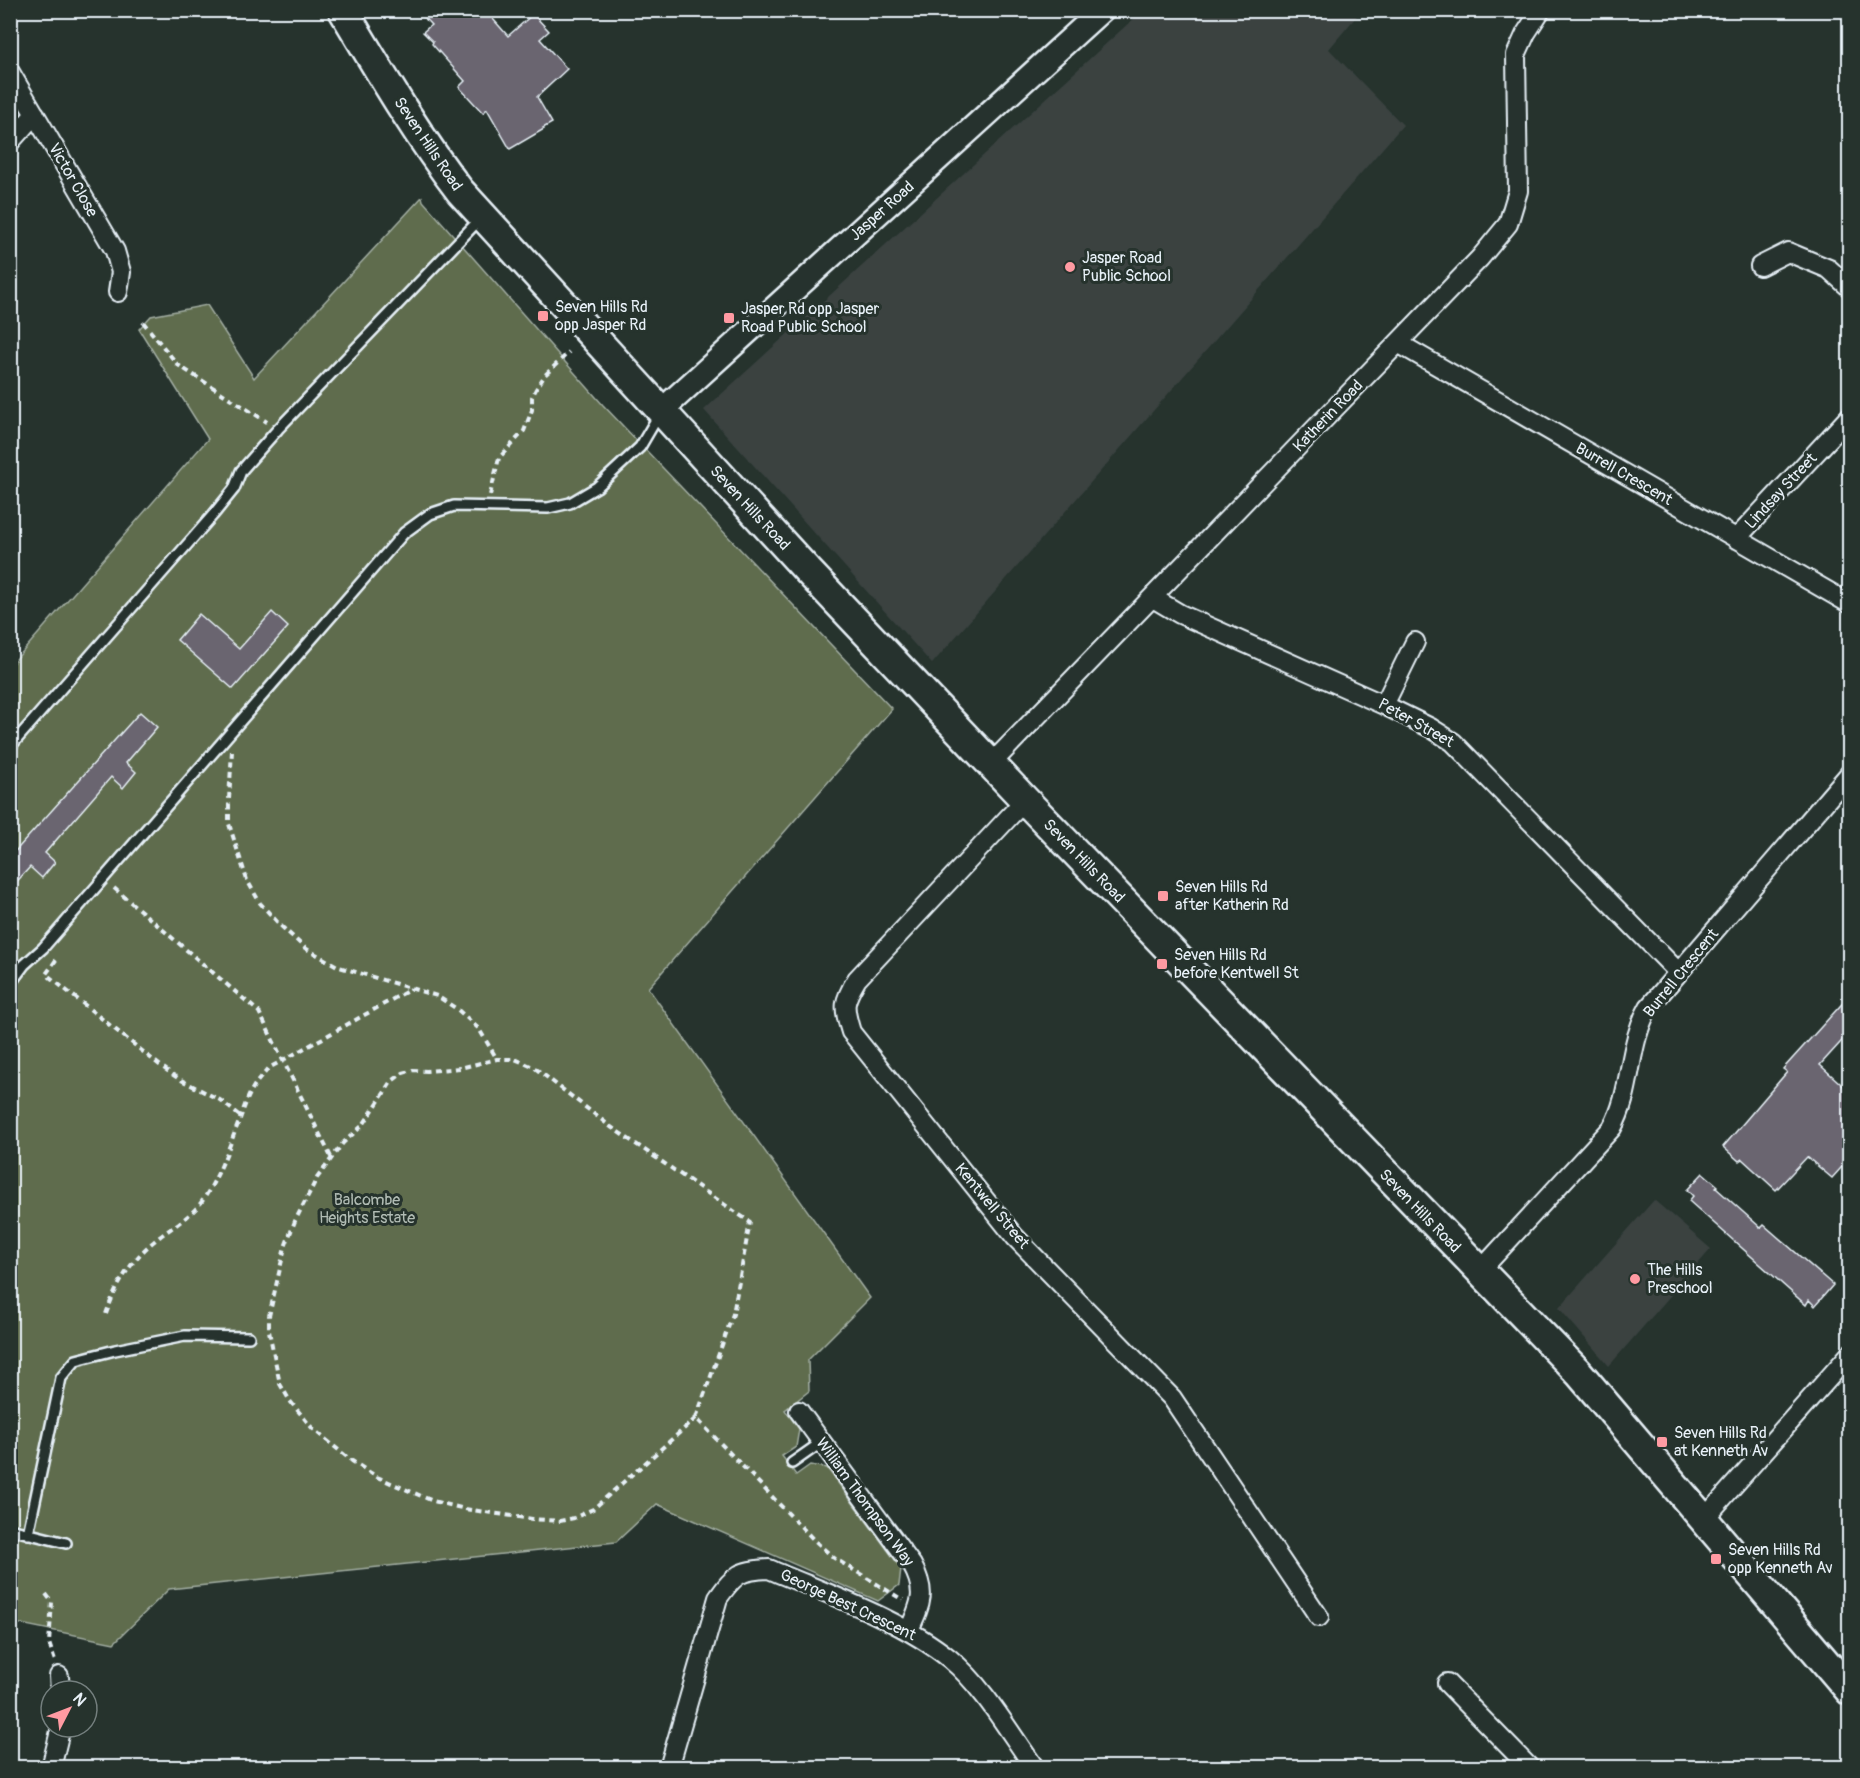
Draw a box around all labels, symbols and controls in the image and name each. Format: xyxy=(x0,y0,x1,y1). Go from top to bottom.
street label: Seven Hills Road xyxy=(389,93,467,195)
street label: Victor Close xyxy=(44,139,102,221)
street label: Jasper Road xyxy=(846,177,918,245)
place label: Jasper Road Public School xyxy=(1082,248,1171,286)
marker: Jasper Road Public School xyxy=(1063,260,1077,274)
place label: Seven Hills Rd opp Jasper Rd xyxy=(555,297,648,335)
place label: Jasper Rd opp Jasper Road Public School xyxy=(741,299,879,337)
marker: Seven Hills Rd opp Jasper Rd xyxy=(536,309,550,323)
marker: Jasper Rd opp Jasper Road Public School xyxy=(722,311,736,325)
street label: Katherin Road xyxy=(1289,376,1367,456)
street label: Burrell Crescent xyxy=(1572,438,1676,510)
street label: Lindsay Street xyxy=(1741,448,1822,533)
street label: Seven Hills Road xyxy=(706,461,794,555)
street label: Peter Street xyxy=(1375,694,1458,752)
street label: Seven Hills Road xyxy=(1039,815,1129,907)
place label: Seven Hills Rd after Katherin Rd xyxy=(1175,877,1289,915)
marker: Seven Hills Rd after Katherin Rd xyxy=(1156,889,1170,903)
street label: Burrell Crescent xyxy=(1639,924,1723,1021)
place label: Seven Hills Rd before Kentwell St xyxy=(1174,945,1299,983)
marker: Seven Hills Rd before Kentwell St xyxy=(1155,957,1169,971)
street label: Kentwell Street xyxy=(950,1159,1034,1253)
street label: Seven Hills Road xyxy=(1375,1165,1465,1257)
park label: Balcombe Heights Estate xyxy=(319,1190,415,1228)
place label: The Hills Preschool xyxy=(1647,1260,1713,1298)
marker: The Hills Preschool xyxy=(1628,1272,1642,1286)
place label: Seven Hills Rd at Kenneth Av xyxy=(1674,1423,1768,1461)
street label: William Thompson Way xyxy=(812,1434,919,1570)
marker: Seven Hills Rd at Kenneth Av xyxy=(1655,1435,1669,1449)
place label: Seven Hills Rd opp Kenneth Av xyxy=(1728,1540,1833,1578)
marker: Seven Hills Rd opp Kenneth Av xyxy=(1709,1552,1723,1566)
street label: George Best Crescent xyxy=(777,1565,920,1645)
north arrow xyxy=(39,1679,99,1739)
text: N xyxy=(68,1689,91,1710)

